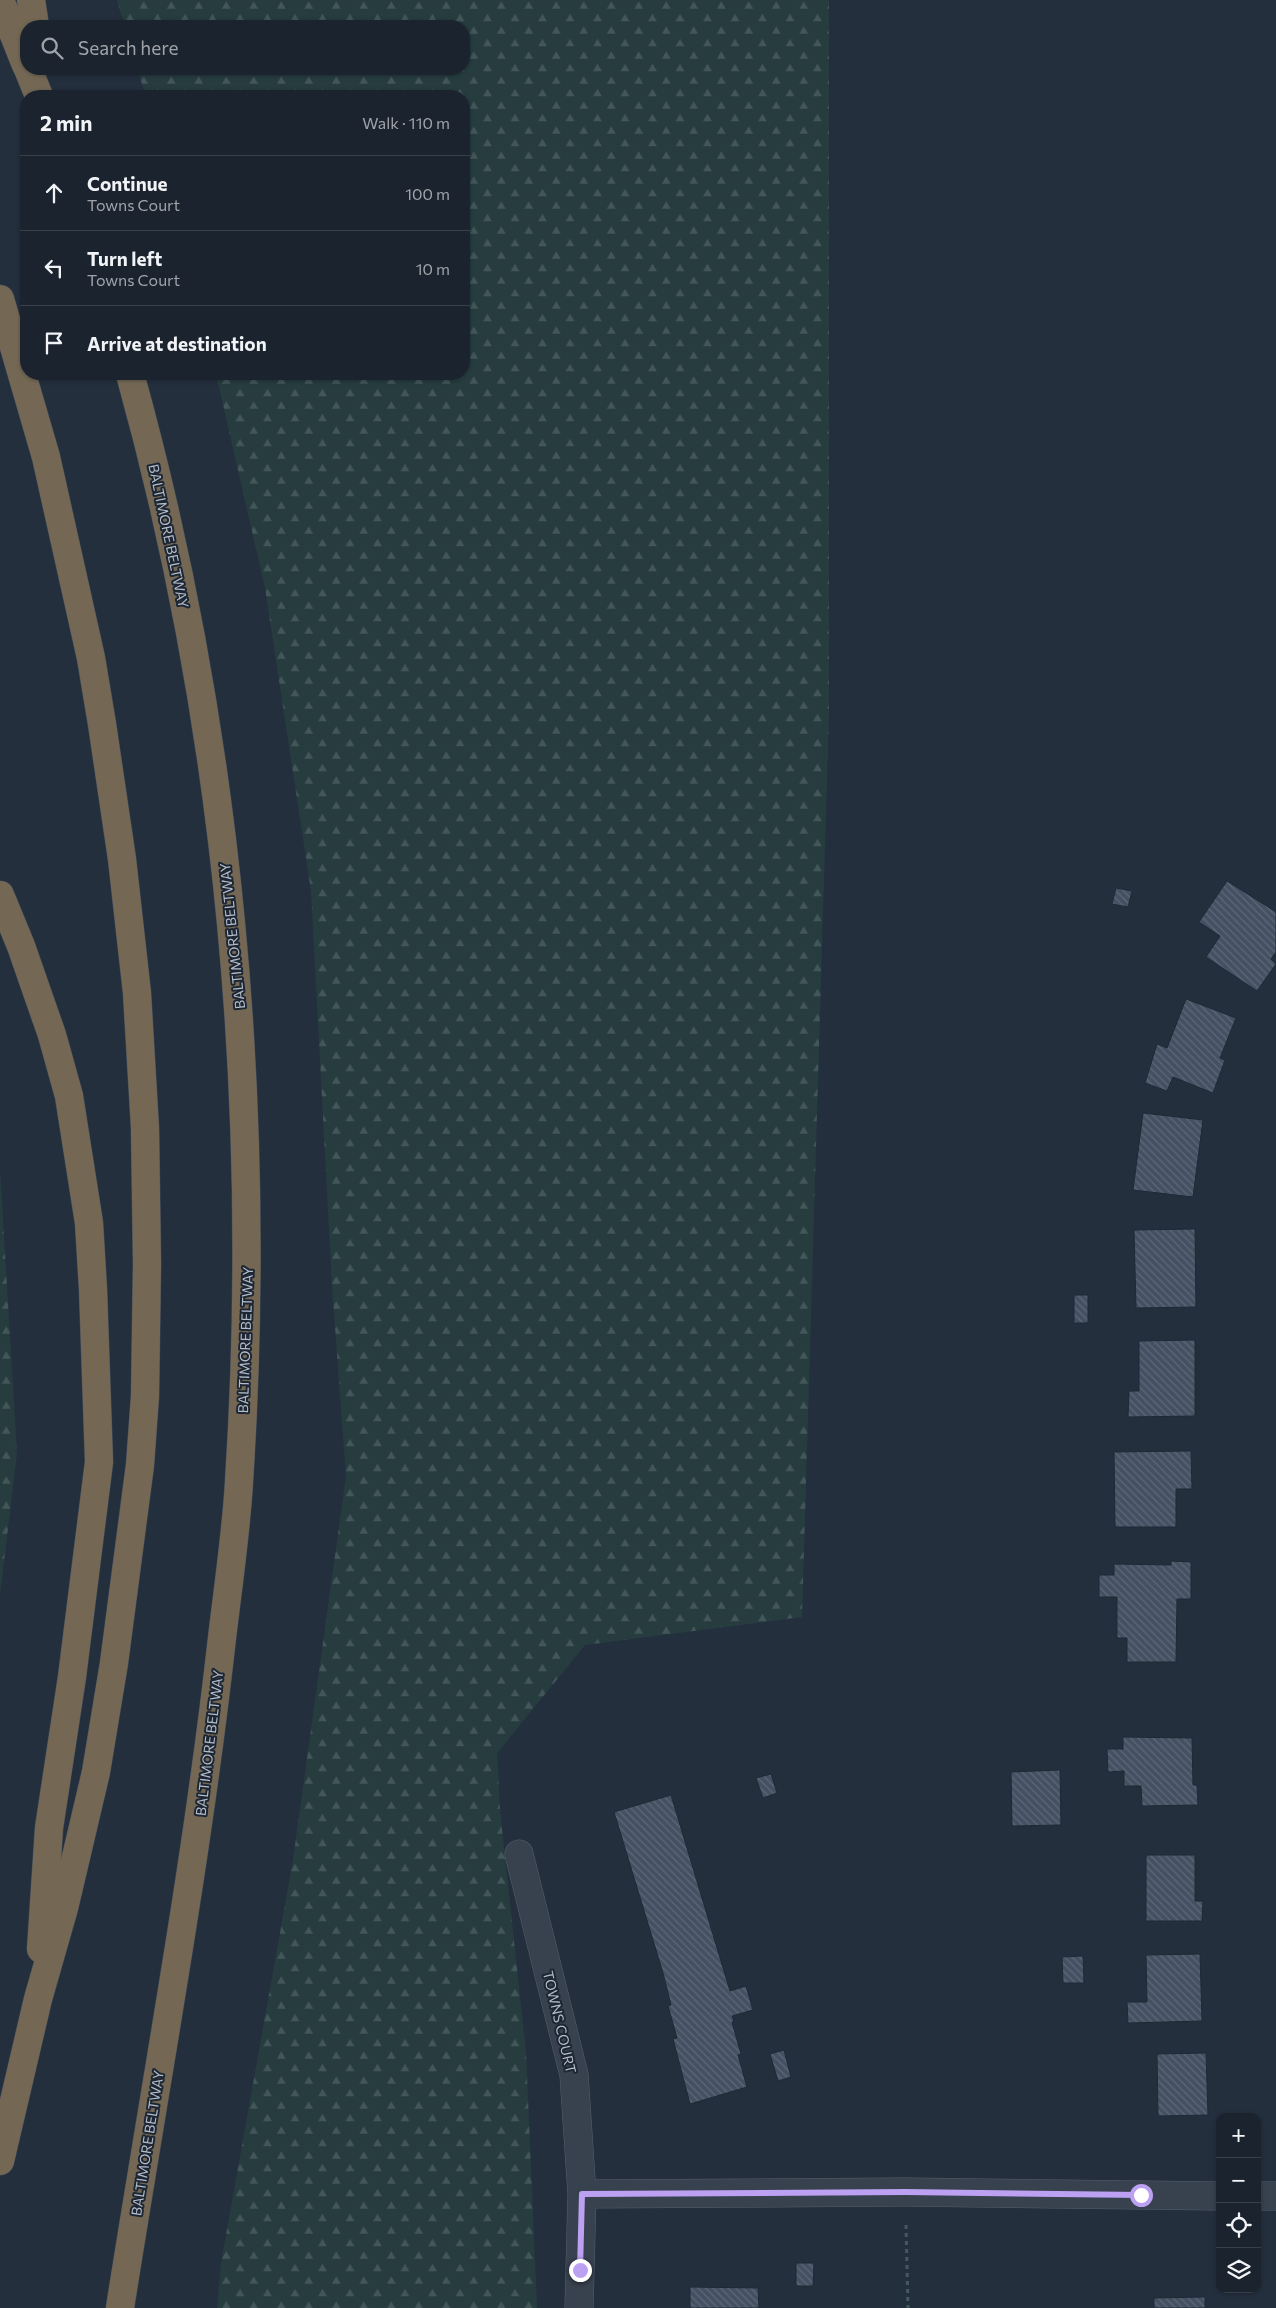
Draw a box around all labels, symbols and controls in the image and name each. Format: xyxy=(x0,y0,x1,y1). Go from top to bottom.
search box xyxy=(20,20,470,75)
icon: search xyxy=(38,34,66,62)
text: Search here xyxy=(78,36,178,59)
text: 2 min xyxy=(40,110,92,135)
text: Walk · 110 m xyxy=(362,113,450,132)
text: Continue xyxy=(87,172,167,195)
icon: ahead xyxy=(40,179,68,207)
text: 100 m xyxy=(405,184,450,203)
text: Towns Court xyxy=(87,195,180,214)
text: Turn left xyxy=(87,247,162,270)
icon: left xyxy=(40,254,68,282)
text: 10 m xyxy=(416,259,450,278)
text: Towns Court xyxy=(87,270,180,289)
icon: arrive xyxy=(40,329,68,357)
text: Arrive at destination xyxy=(87,332,267,355)
street label: BALTIMORE BELTWAY xyxy=(145,462,193,610)
street label: BALTIMORE BELTWAY xyxy=(216,862,248,1010)
street label: BALTIMORE BELTWAY xyxy=(234,1266,256,1414)
street label: BALTIMORE BELTWAY xyxy=(192,1669,226,1817)
street label: TOWNS COURT xyxy=(540,1969,580,2075)
street label: BALTIMORE BELTWAY xyxy=(127,2069,167,2217)
map controls xyxy=(1216,2113,1261,2293)
button: + xyxy=(1216,2113,1261,2158)
button: − xyxy=(1216,2158,1261,2203)
route start xyxy=(1130,2184,1153,2207)
button: locate xyxy=(1216,2203,1261,2248)
button: layers xyxy=(1216,2248,1261,2293)
route end xyxy=(569,2259,592,2282)

